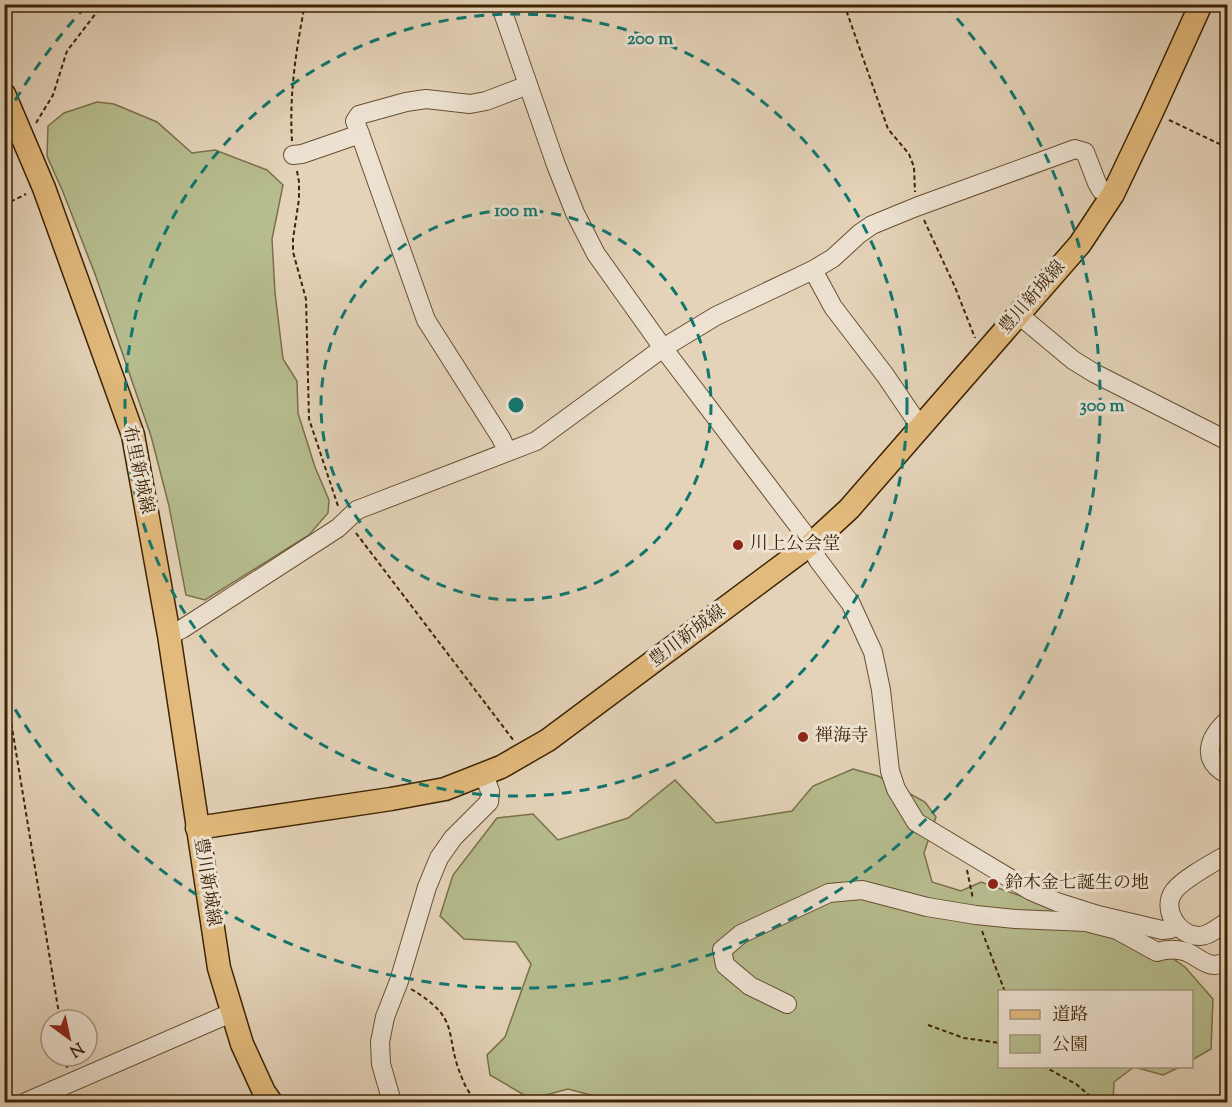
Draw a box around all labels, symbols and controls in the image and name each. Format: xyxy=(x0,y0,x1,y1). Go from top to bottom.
text: 200 m xyxy=(627,27,673,53)
text: 100 m xyxy=(494,199,538,225)
street label: 豊川新城線 xyxy=(994,256,1072,340)
text: 300 m xyxy=(1080,394,1125,420)
centre of rings xyxy=(506,395,526,415)
street label: 布里新城線 xyxy=(115,423,159,517)
place label: 川上公会堂 xyxy=(750,532,840,558)
marker: 川上公会堂 xyxy=(731,538,745,552)
street label: 豊川新城線 xyxy=(644,600,732,674)
place label: 禅海寺 xyxy=(815,724,869,750)
marker: 禅海寺 xyxy=(796,730,810,744)
street label: 豊川新城線 xyxy=(186,836,226,928)
place label: 鈴木金七誕生の地 xyxy=(1005,871,1149,897)
marker: 鈴木金七誕生の地 xyxy=(986,877,1000,891)
legend xyxy=(998,990,1193,1068)
text: 道路 xyxy=(1052,1003,1088,1029)
north arrow xyxy=(39,1008,99,1068)
text: 公園 xyxy=(1052,1033,1088,1059)
text: N xyxy=(64,1035,87,1062)

